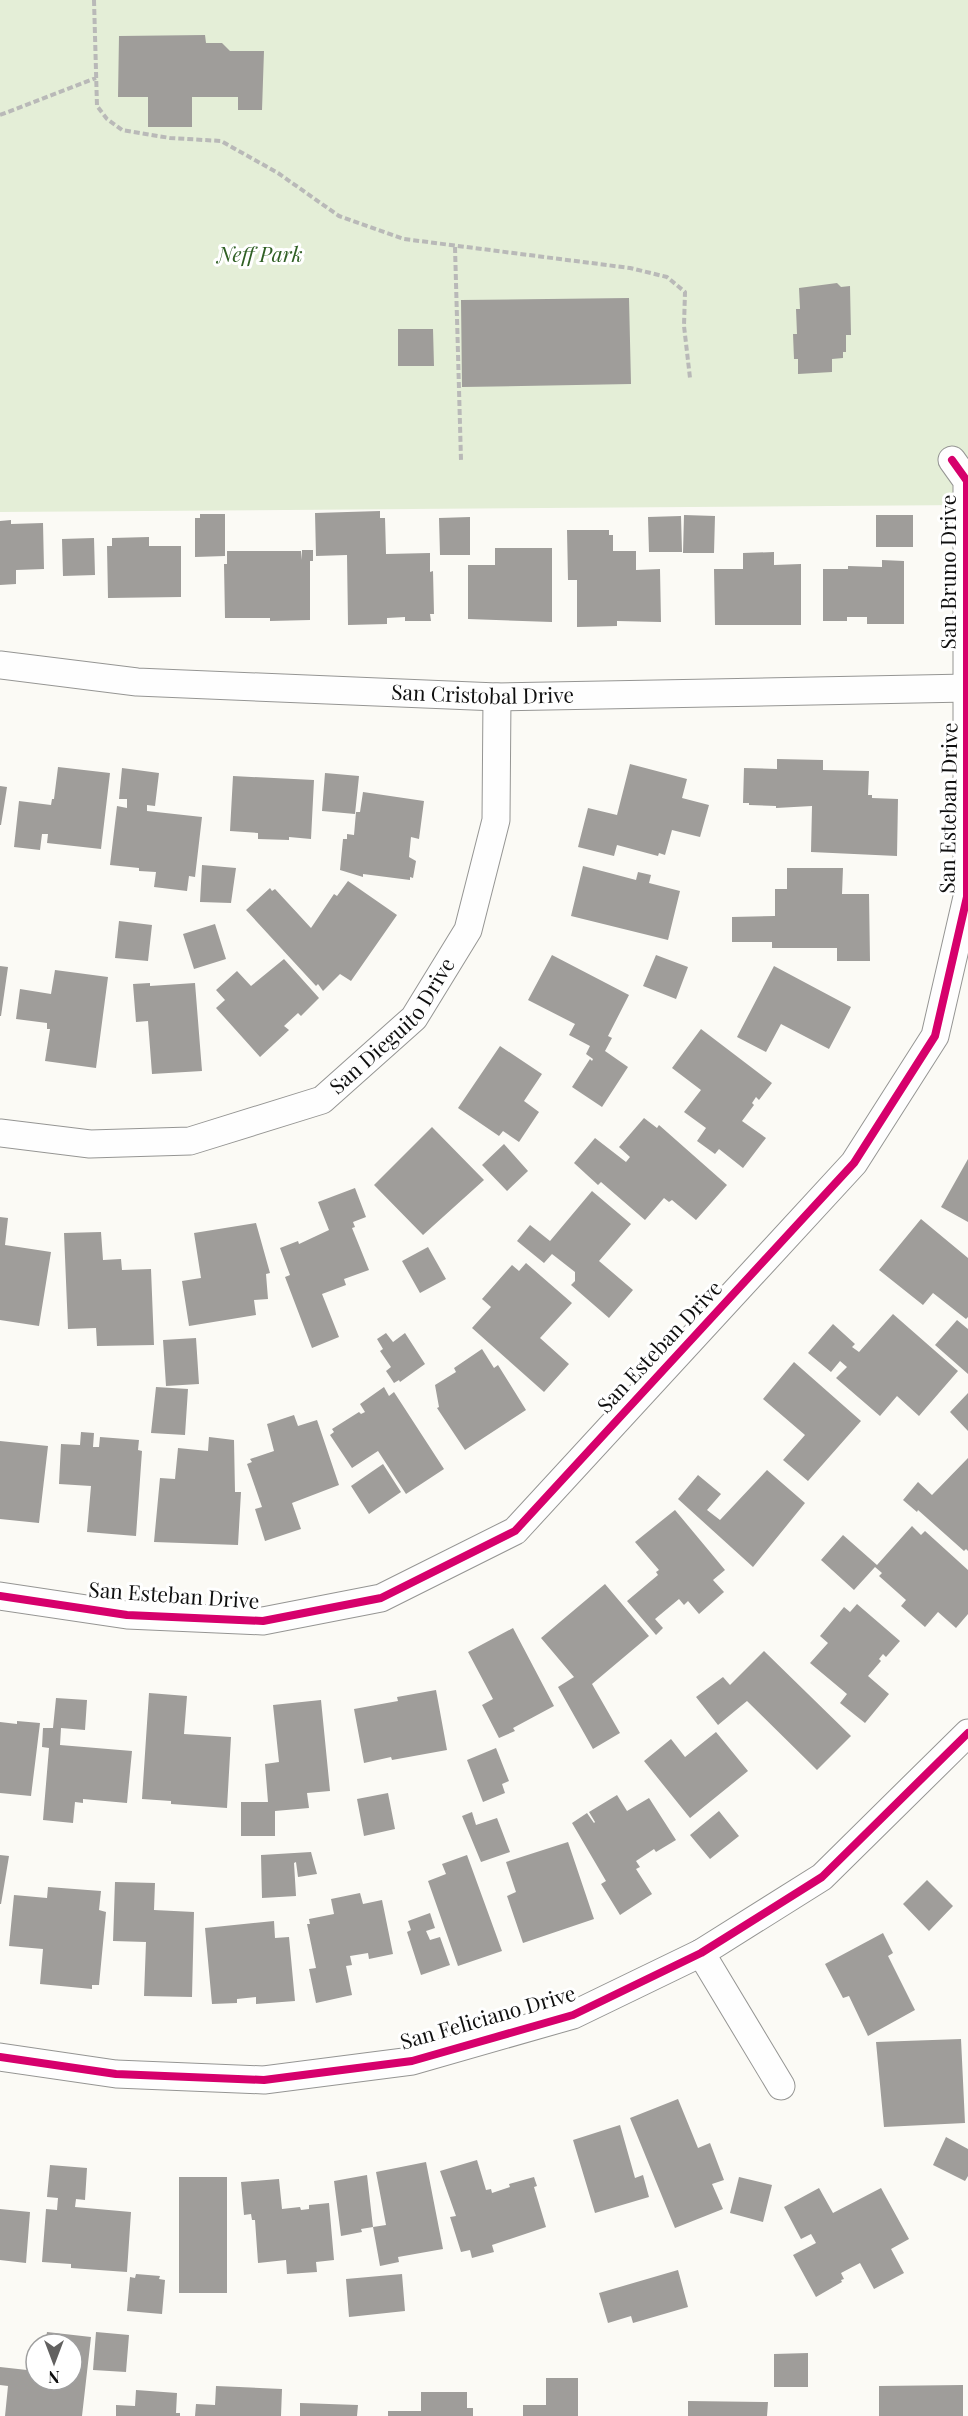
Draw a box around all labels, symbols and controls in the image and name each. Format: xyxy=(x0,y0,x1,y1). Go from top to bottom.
park label: Neff Park xyxy=(216,239,303,267)
street label: San Bruno Drive xyxy=(933,495,961,649)
street label: San Cristobal Drive xyxy=(391,677,574,709)
street label: San Esteban Drive xyxy=(932,722,962,894)
street label: San Dieguito Drive xyxy=(322,952,460,1099)
street label: San Esteban Drive xyxy=(590,1273,727,1418)
street label: San Esteban Drive xyxy=(88,1574,261,1614)
street label: San Feliciano Drive xyxy=(396,1978,578,2055)
north arrow xyxy=(24,2332,84,2392)
text: N xyxy=(48,2367,60,2388)

